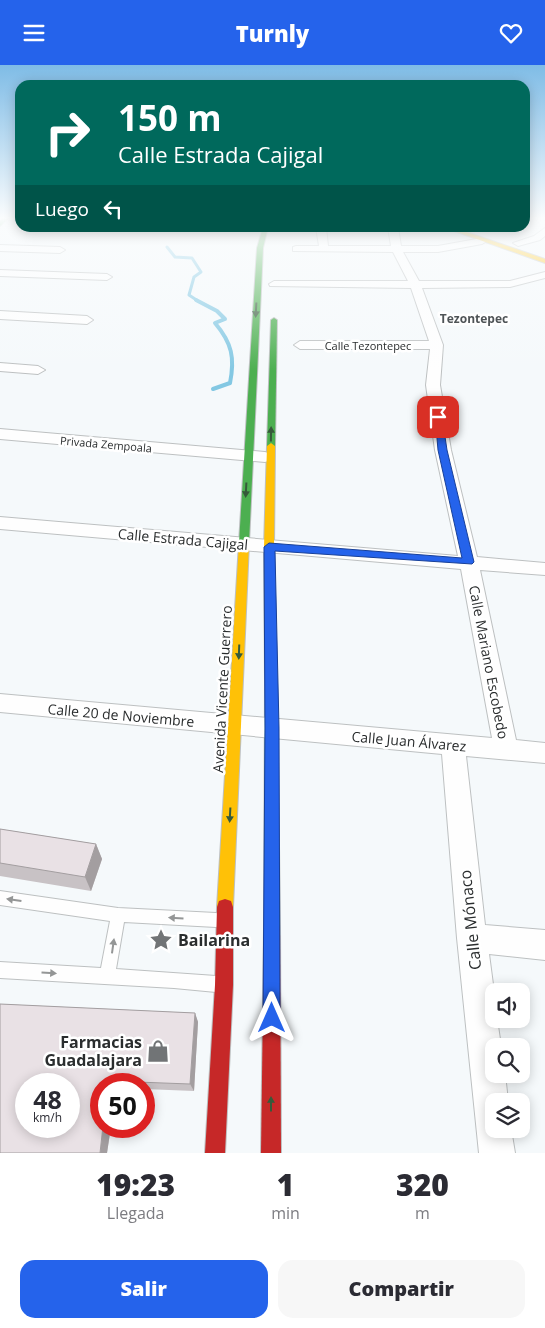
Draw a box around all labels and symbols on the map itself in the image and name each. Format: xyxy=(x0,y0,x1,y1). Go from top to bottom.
one-way arrow xyxy=(252,303,260,319)
district label: Tezontepec xyxy=(440,310,508,327)
street label: Calle Tezontepec xyxy=(325,338,411,353)
pin xyxy=(417,396,459,438)
one-way arrow xyxy=(267,426,275,442)
street label: Privada Zempoala xyxy=(59,433,153,455)
one-way arrow xyxy=(242,482,250,498)
street label: Calle Estrada Cajigal xyxy=(117,524,249,554)
street label: Calle Mariano Escobedo xyxy=(465,584,513,740)
street label: Avenida Vicente Guerrero xyxy=(208,605,236,773)
one-way arrow xyxy=(235,645,243,661)
street label: Calle 20 de Noviembre xyxy=(47,699,195,731)
street label: Calle Juan Álvarez xyxy=(351,727,467,756)
one-way arrow xyxy=(226,807,234,823)
street label: Calle Mónaco xyxy=(454,869,486,971)
one-way arrow xyxy=(6,896,22,904)
one-way arrow xyxy=(167,913,183,921)
place icon: Bailarina xyxy=(148,927,174,953)
place label: Bailarina xyxy=(178,929,250,951)
one-way arrow xyxy=(109,938,117,954)
one-way arrow xyxy=(41,970,57,978)
position arrow xyxy=(245,991,297,1043)
place label: Farmacias Guadalajara xyxy=(44,1031,142,1071)
shop icon: Farmacias Guadalajara xyxy=(145,1038,171,1064)
speed limit sign: 50 xyxy=(90,1073,155,1138)
one-way arrow xyxy=(267,1096,275,1112)

